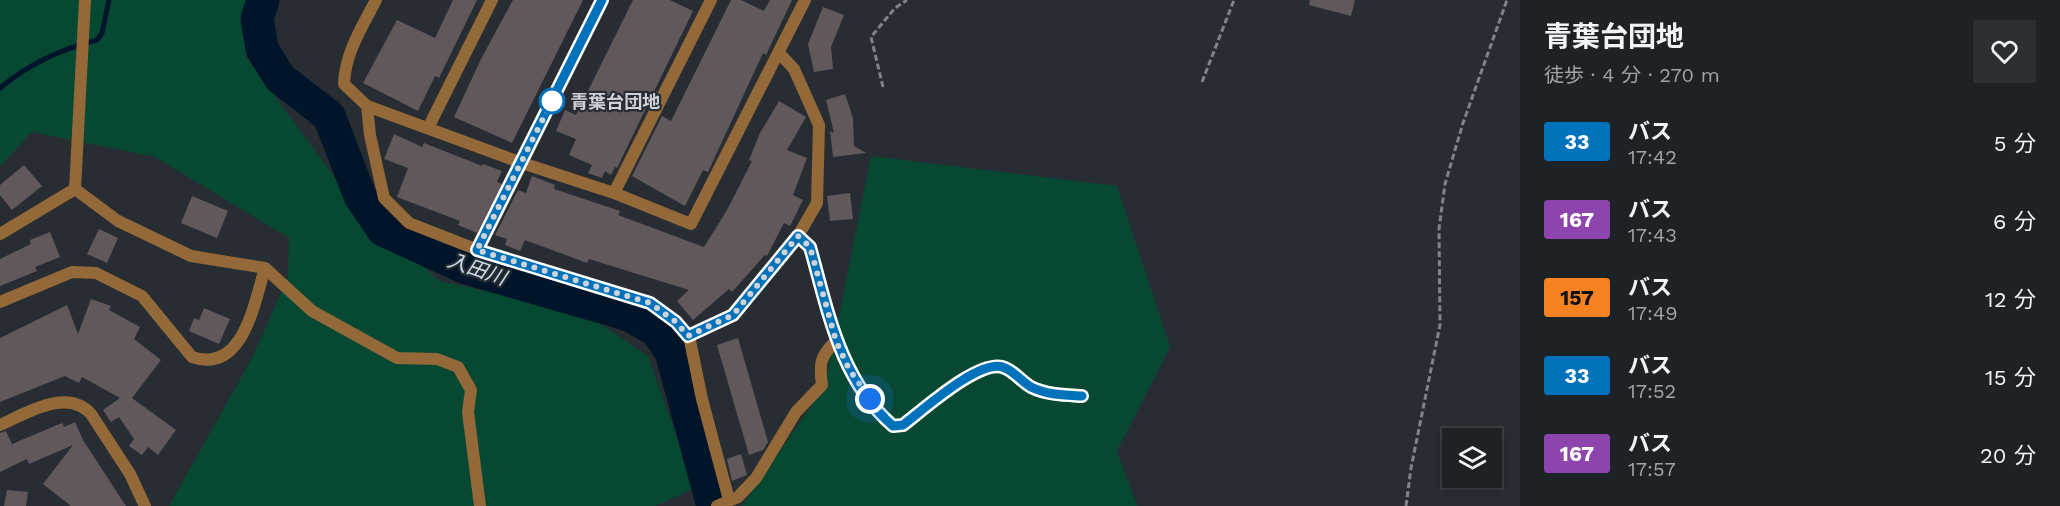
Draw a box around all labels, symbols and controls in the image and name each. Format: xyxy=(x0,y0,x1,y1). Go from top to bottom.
text: 青葉台団地 xyxy=(1544,20,1684,53)
button: heart xyxy=(1973,20,2036,83)
text: 徒歩 · 4 分 · 270 m xyxy=(1544,63,1720,87)
marker: 青葉台団地 xyxy=(539,88,565,114)
place label: 青葉台団地 xyxy=(570,91,660,112)
text: バス xyxy=(1628,119,1672,144)
text: 33 xyxy=(1565,129,1589,154)
text: 5 分 xyxy=(1994,131,2036,156)
text: 17:42 xyxy=(1628,145,1677,169)
text: バス xyxy=(1628,197,1672,222)
text: 167 xyxy=(1560,207,1594,232)
text: 6 分 xyxy=(1993,209,2036,234)
text: 17:43 xyxy=(1628,223,1677,247)
water label: 入田川 xyxy=(445,248,511,291)
text: バス xyxy=(1628,275,1672,300)
text: 157 xyxy=(1560,285,1594,310)
text: 12 分 xyxy=(1985,287,2036,312)
text: 17:49 xyxy=(1628,301,1678,325)
text: バス xyxy=(1628,353,1672,378)
text: 33 xyxy=(1565,363,1589,388)
text: 15 分 xyxy=(1985,365,2036,390)
text: 17:52 xyxy=(1628,379,1676,403)
your location xyxy=(855,384,885,414)
map controls xyxy=(1442,428,1502,488)
button: layers xyxy=(1442,428,1502,488)
text: バス xyxy=(1628,431,1672,456)
text: 167 xyxy=(1560,441,1594,466)
text: 20 分 xyxy=(1980,443,2036,468)
text: 17:57 xyxy=(1628,457,1676,481)

